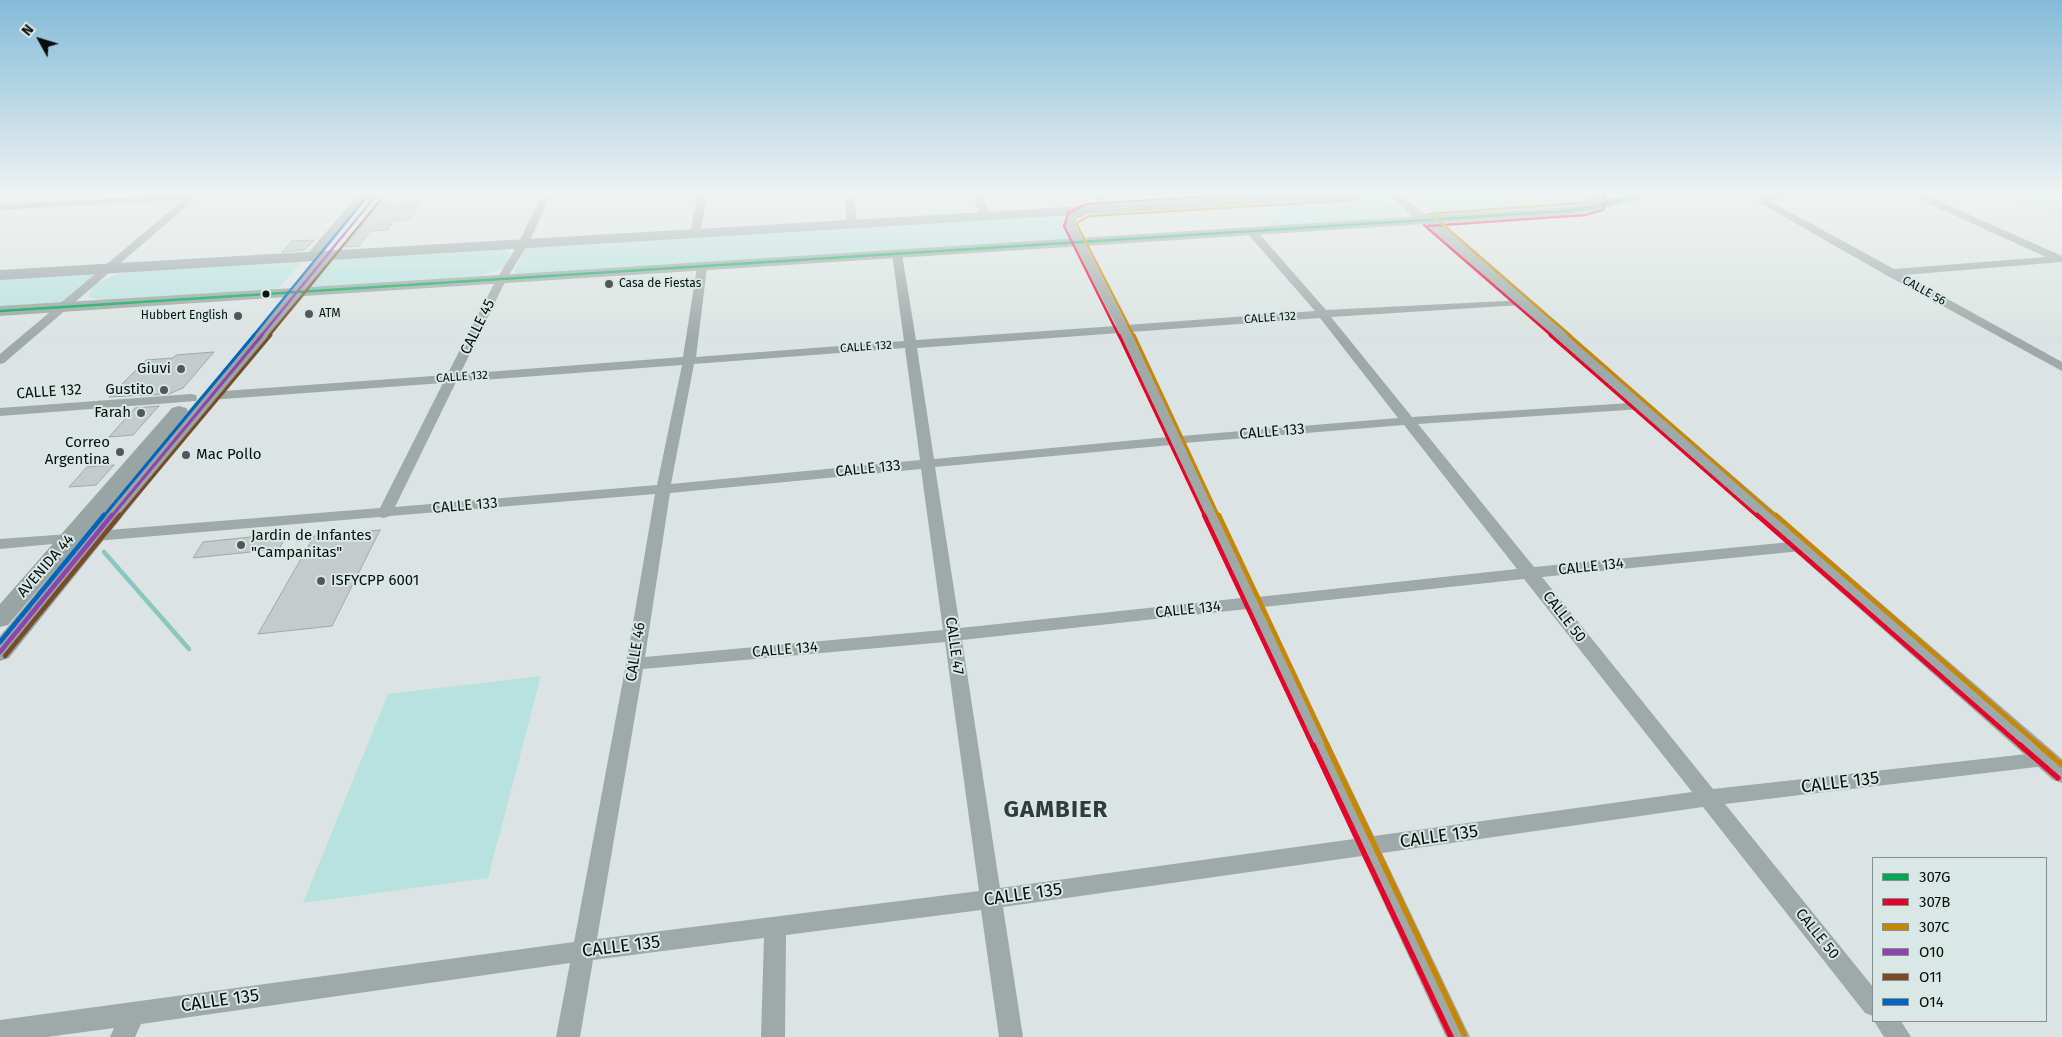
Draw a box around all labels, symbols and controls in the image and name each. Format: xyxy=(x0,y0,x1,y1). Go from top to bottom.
north arrow xyxy=(15,15,65,65)
text: N xyxy=(18,21,37,39)
street label: CALLE 56 xyxy=(1900,273,1948,309)
place label: Casa de Fiestas xyxy=(619,277,701,291)
marker: Casa de Fiestas xyxy=(603,278,615,290)
unlabelled marker xyxy=(261,289,271,299)
street label: CALLE 45 xyxy=(457,296,499,358)
place label: ATM xyxy=(319,307,341,321)
marker: ATM xyxy=(303,308,315,320)
place label: Hubbert English xyxy=(141,309,228,323)
street label: CALLE 132 xyxy=(1243,309,1297,327)
marker: Hubbert English xyxy=(232,310,244,322)
street label: CALLE 132 xyxy=(839,338,893,356)
place label: Giuvi xyxy=(137,360,171,378)
marker: Giuvi xyxy=(175,363,187,375)
street label: CALLE 132 xyxy=(435,368,489,386)
street label: CALLE 132 xyxy=(16,381,82,403)
place label: Gustito xyxy=(105,381,154,399)
marker: Gustito xyxy=(158,384,170,396)
place label: Farah xyxy=(94,404,131,422)
marker: Farah xyxy=(135,407,147,419)
street label: CALLE 133 xyxy=(1239,420,1305,444)
place label: Correo Argentina xyxy=(45,434,110,469)
marker: Correo Argentina xyxy=(114,446,126,458)
place label: Mac Pollo xyxy=(196,446,261,464)
marker: Mac Pollo xyxy=(180,449,192,461)
street label: CALLE 133 xyxy=(835,457,901,481)
street label: CALLE 133 xyxy=(432,494,498,518)
place label: Jardin de Infantes "Campanitas" xyxy=(251,527,371,562)
street label: AVENIDA 44 xyxy=(14,531,78,601)
marker: Jardin de Infantes "Campanitas" xyxy=(235,539,247,551)
street label: CALLE 134 xyxy=(1557,555,1625,579)
place label: ISFYCPP 6001 xyxy=(331,572,419,590)
marker: ISFYCPP 6001 xyxy=(315,575,327,587)
street label: CALLE 50 xyxy=(1538,588,1590,646)
street label: CALLE 134 xyxy=(1154,598,1222,622)
street label: CALLE 47 xyxy=(941,616,967,676)
street label: CALLE 46 xyxy=(622,621,650,683)
street label: CALLE 134 xyxy=(751,638,819,662)
street label: CALLE 135 xyxy=(1800,767,1880,799)
district label: GAMBIER xyxy=(1003,796,1109,824)
street label: CALLE 135 xyxy=(1399,821,1479,853)
legend xyxy=(1872,857,2047,1022)
text: 307G xyxy=(1919,868,1951,886)
street label: CALLE 135 xyxy=(983,879,1063,911)
text: 307B xyxy=(1919,893,1950,911)
street label: CALLE 50 xyxy=(1791,905,1843,963)
text: 307C xyxy=(1919,918,1949,936)
street label: CALLE 135 xyxy=(581,931,661,963)
text: O10 xyxy=(1919,943,1944,961)
text: O11 xyxy=(1919,968,1942,986)
street label: CALLE 135 xyxy=(180,985,260,1017)
text: O14 xyxy=(1919,993,1944,1011)

